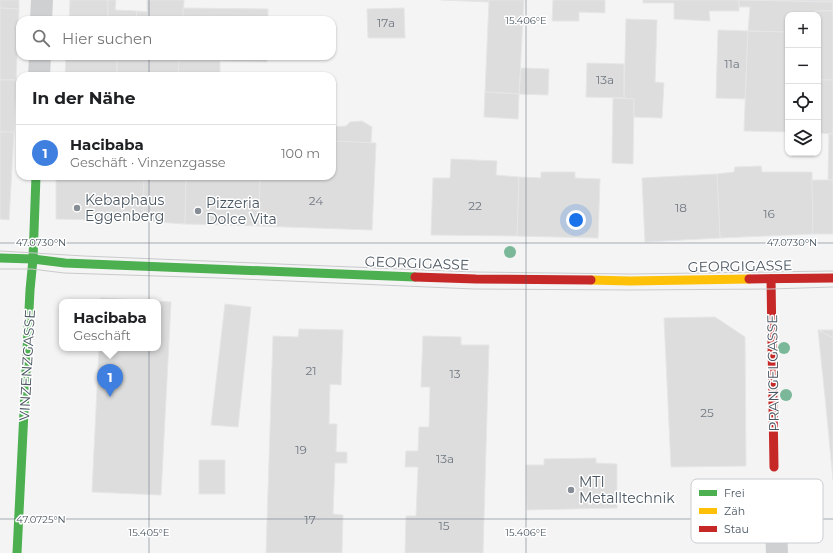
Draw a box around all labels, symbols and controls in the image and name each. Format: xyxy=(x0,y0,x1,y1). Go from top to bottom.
map controls xyxy=(785,12,821,156)
button: + xyxy=(785,12,821,48)
text: 15.406°E xyxy=(505,14,547,27)
house number: 17a xyxy=(377,15,395,30)
search box xyxy=(16,16,336,60)
icon: search xyxy=(30,27,52,49)
text: Hier suchen xyxy=(62,29,152,48)
button: − xyxy=(785,48,821,84)
house number: 11a xyxy=(724,56,740,71)
house number: 13a xyxy=(596,72,614,87)
button: locate xyxy=(785,84,821,120)
text: In der Nähe xyxy=(32,88,136,108)
button: layers xyxy=(785,120,821,156)
text: Hacibaba xyxy=(70,135,144,154)
text: 1 xyxy=(42,145,48,161)
text: 100 m xyxy=(281,145,320,161)
text: Geschäft · Vinzenzgasse xyxy=(70,154,226,170)
place label: Kebaphaus Eggenberg xyxy=(85,191,164,225)
house number: 24 xyxy=(309,193,323,208)
place label: Pizzeria Dolce Vita xyxy=(206,194,277,228)
house number: 22 xyxy=(468,198,482,213)
house number: 18 xyxy=(675,200,687,215)
marker: Kebaphaus Eggenberg xyxy=(72,203,82,213)
marker: Pizzeria Dolce Vita xyxy=(193,206,203,216)
house number: 16 xyxy=(763,206,775,221)
your location xyxy=(566,210,586,230)
text: 47.0730°N xyxy=(16,236,66,249)
text: 47.0730°N xyxy=(767,236,817,249)
street label: GEORGIGASSE xyxy=(364,252,470,274)
street label: GEORGIGASSE xyxy=(688,256,792,276)
popup xyxy=(59,299,161,351)
text: Hacibaba xyxy=(73,308,147,327)
street label: VINZENZGASSE xyxy=(15,309,39,421)
street label: PRANGELGASSE xyxy=(763,314,783,432)
text: Geschäft xyxy=(73,327,131,343)
house number: 21 xyxy=(305,363,317,378)
pin: 1 xyxy=(97,364,123,397)
house number: 13 xyxy=(449,366,461,381)
house number: 25 xyxy=(700,405,714,420)
house number: 19 xyxy=(295,442,307,457)
house number: 13a xyxy=(436,451,454,466)
place label: MTI Metalltechnik xyxy=(579,473,675,507)
legend xyxy=(691,479,823,543)
marker: MTI Metalltechnik xyxy=(566,485,576,495)
text: Frei xyxy=(724,486,745,500)
text: Zäh xyxy=(724,504,745,518)
house number: 17 xyxy=(304,512,316,527)
text: 47.0725°N xyxy=(16,513,66,526)
house number: 15 xyxy=(438,518,450,533)
text: Stau xyxy=(724,522,749,536)
text: 15.405°E xyxy=(129,526,170,539)
text: 15.406°E xyxy=(505,526,547,539)

